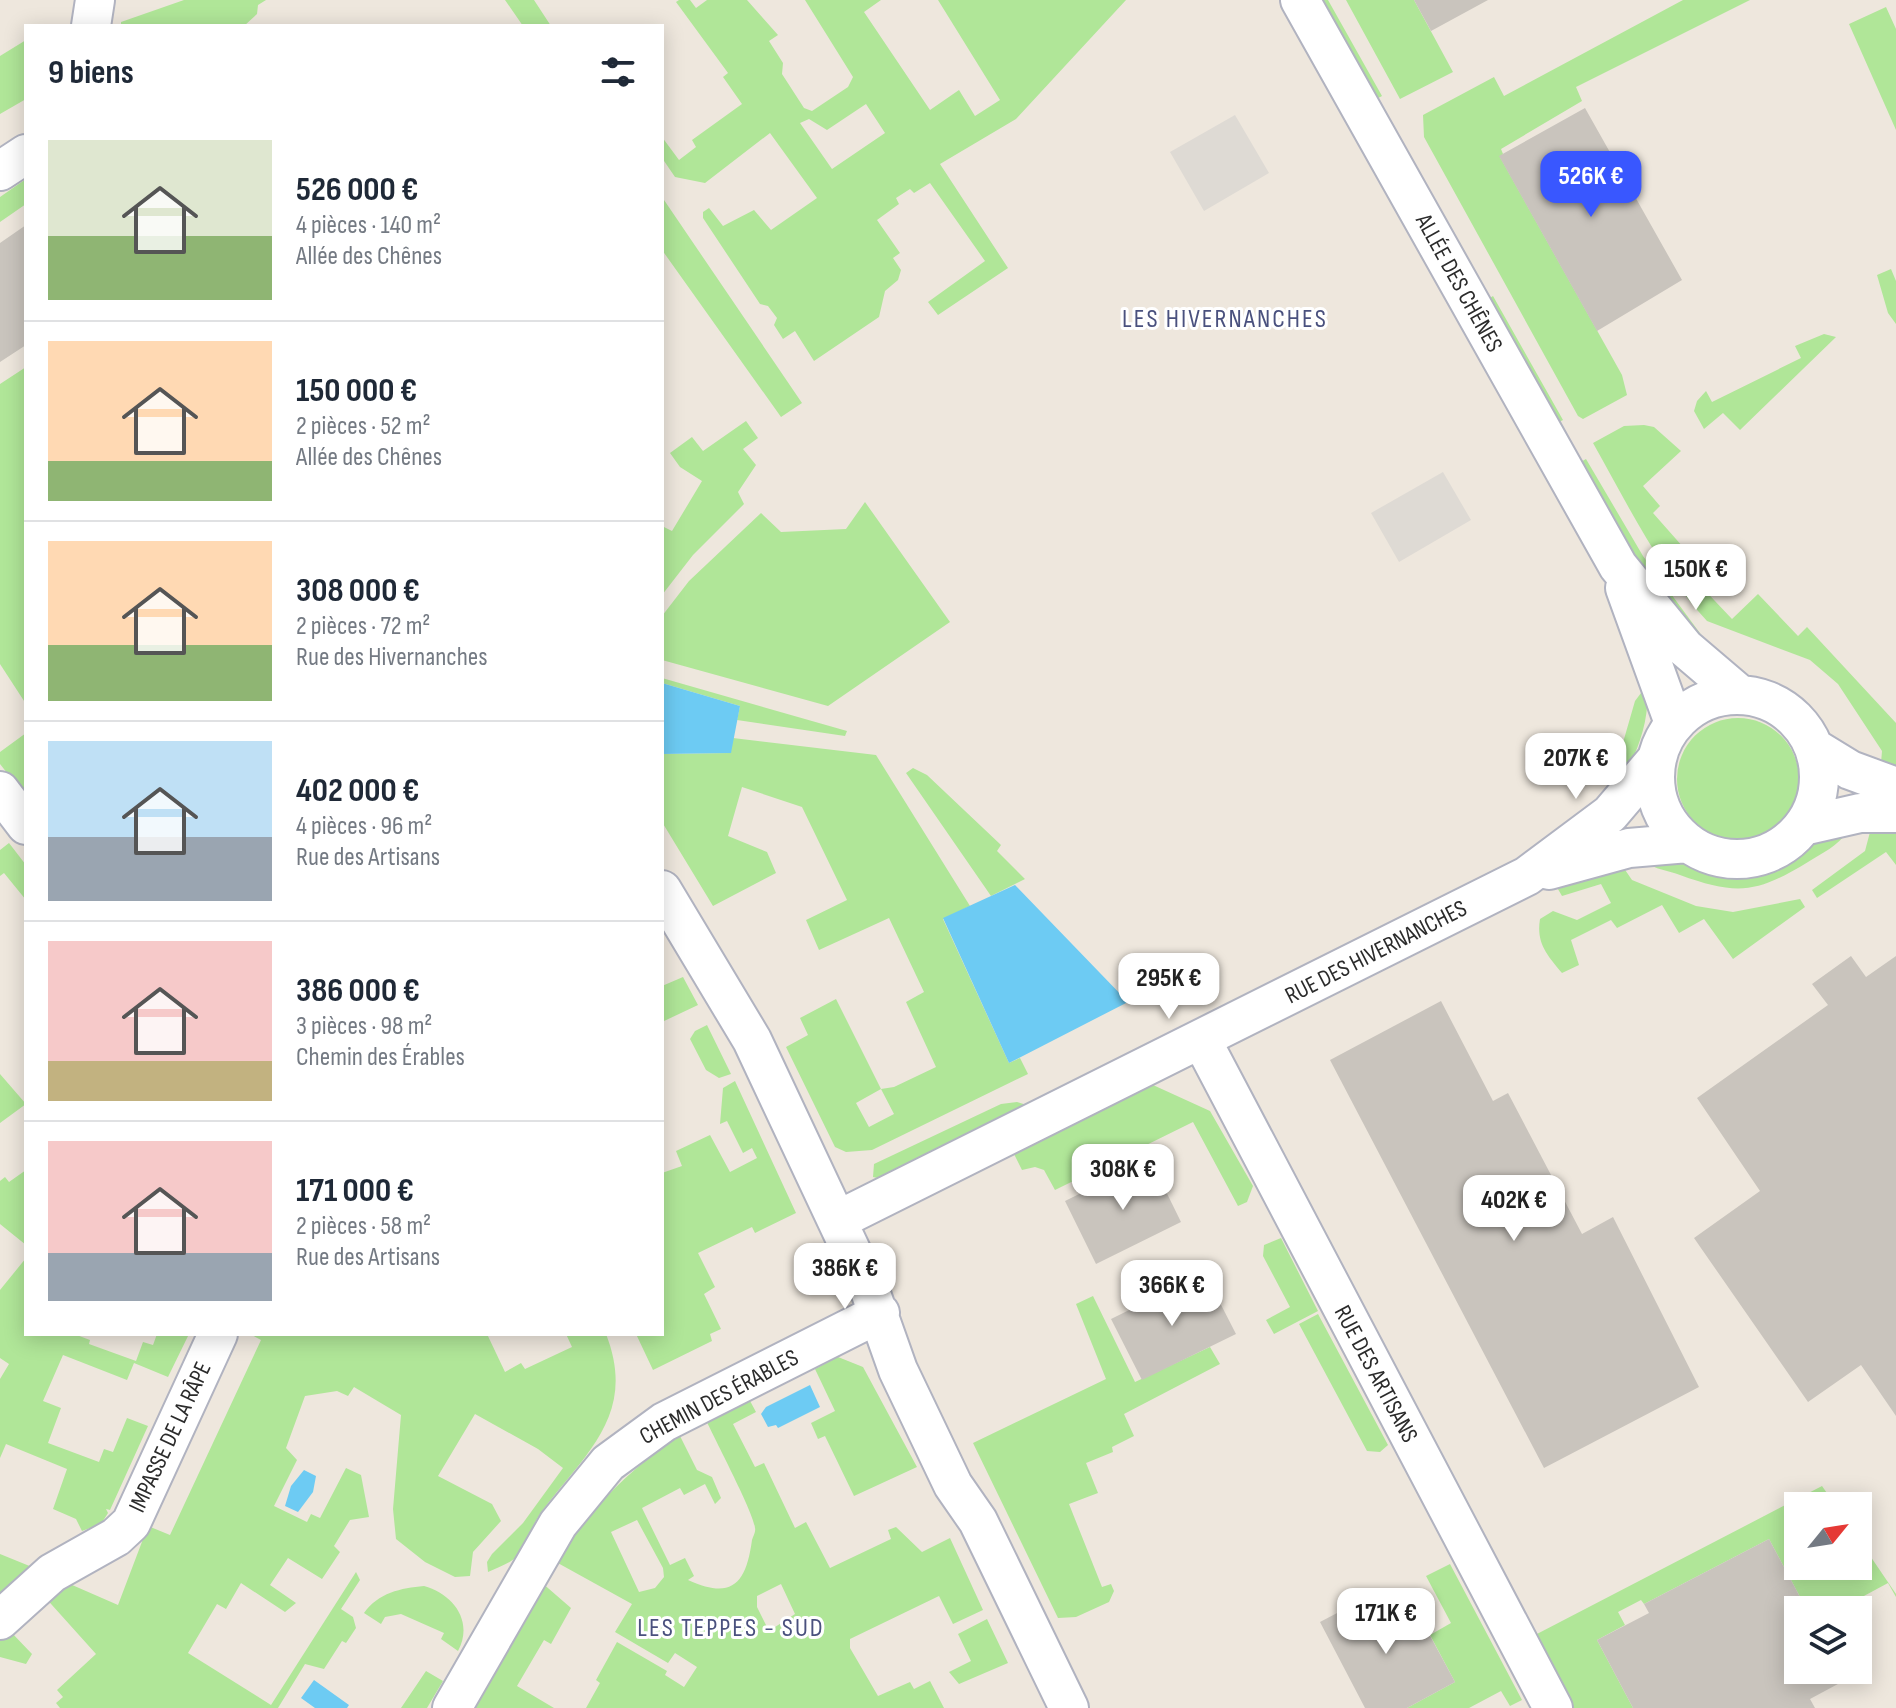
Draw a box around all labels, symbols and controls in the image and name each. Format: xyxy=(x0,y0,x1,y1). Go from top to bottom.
icon: filters xyxy=(596,50,640,94)
text: 9 biens xyxy=(48,52,134,93)
pin: 526K € xyxy=(1526,151,1656,219)
text: 526K € xyxy=(1558,161,1624,192)
text: 526 000 € xyxy=(296,169,418,210)
icon: home xyxy=(112,172,208,268)
street label: ALLÉE DES CHÊNES xyxy=(1409,208,1509,357)
text: 4 pièces · 140 m² xyxy=(296,210,441,241)
text: Allée des Chênes xyxy=(296,241,442,272)
district label: LES HIVERNANCHES xyxy=(1122,304,1328,335)
text: 150 000 € xyxy=(296,370,417,411)
icon: home xyxy=(112,373,208,469)
text: 2 pièces · 52 m² xyxy=(296,411,430,442)
text: Allée des Chênes xyxy=(296,442,442,473)
pin: 150K € xyxy=(1631,544,1761,612)
text: 150K € xyxy=(1664,554,1728,585)
text: 308 000 € xyxy=(296,570,420,611)
icon: home xyxy=(112,573,208,669)
text: 2 pièces · 72 m² xyxy=(296,611,430,642)
text: Rue des Hivernanches xyxy=(296,642,488,673)
pin: 207K € xyxy=(1511,733,1641,801)
text: 207K € xyxy=(1543,743,1609,774)
text: 402 000 € xyxy=(296,770,419,811)
icon: home xyxy=(112,773,208,869)
text: 4 pièces · 96 m² xyxy=(296,811,432,842)
text: Rue des Artisans xyxy=(296,842,440,873)
street label: RUE DES HIVERNANCHES xyxy=(1280,894,1472,1010)
pin: 295K € xyxy=(1104,953,1234,1021)
text: 295K € xyxy=(1136,963,1202,994)
text: 386 000 € xyxy=(296,970,420,1011)
icon: home xyxy=(112,973,208,1069)
text: 3 pièces · 98 m² xyxy=(296,1011,432,1042)
text: Chemin des Érables xyxy=(296,1042,465,1073)
pin: 308K € xyxy=(1058,1144,1188,1212)
text: 308K € xyxy=(1090,1154,1156,1185)
text: 171 000 € xyxy=(296,1170,414,1211)
icon: home xyxy=(112,1173,208,1269)
pin: 402K € xyxy=(1449,1175,1579,1243)
text: 402K € xyxy=(1481,1185,1547,1216)
text: 2 pièces · 58 m² xyxy=(296,1211,431,1242)
text: Rue des Artisans xyxy=(296,1242,440,1273)
pin: 386K € xyxy=(780,1243,910,1311)
text: 386K € xyxy=(812,1253,878,1284)
pin: 366K € xyxy=(1107,1260,1237,1328)
text: 366K € xyxy=(1139,1270,1205,1301)
street label: RUE DES ARTISANS xyxy=(1328,1301,1424,1447)
street label: CHEMIN DES ÉRABLES xyxy=(635,1343,803,1451)
street label: IMPASSE DE LA RÂPE xyxy=(122,1357,218,1517)
north arrow xyxy=(1784,1492,1872,1580)
map controls xyxy=(1784,1492,1872,1684)
pin: 171K € xyxy=(1321,1588,1451,1656)
button: layers xyxy=(1784,1596,1872,1684)
text: 171K € xyxy=(1355,1598,1417,1629)
district label: LES TEPPES - SUD xyxy=(637,1613,825,1644)

